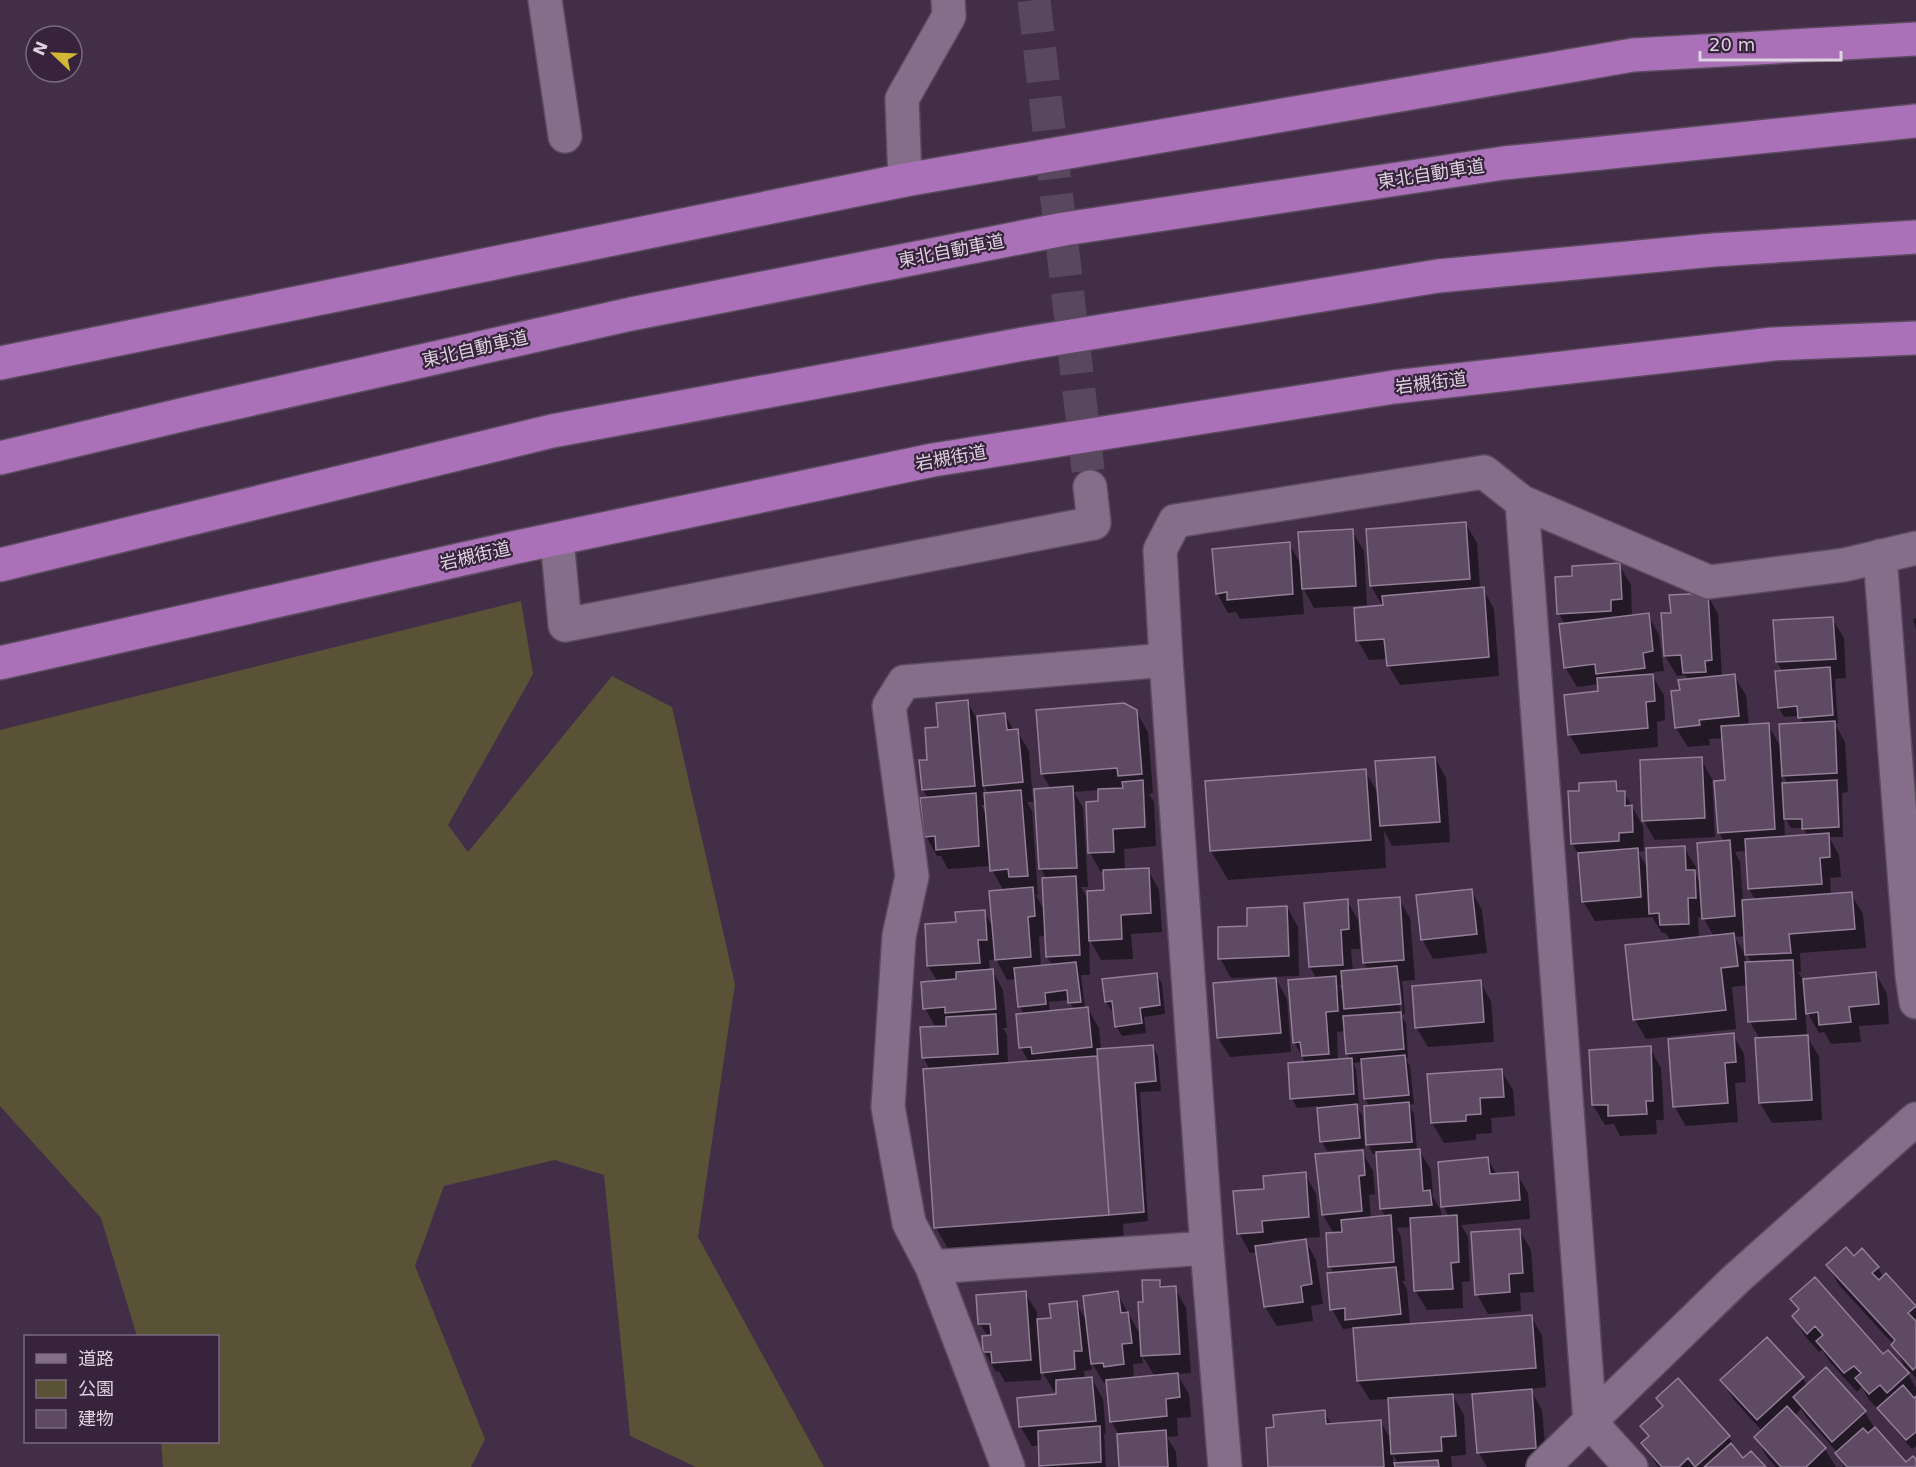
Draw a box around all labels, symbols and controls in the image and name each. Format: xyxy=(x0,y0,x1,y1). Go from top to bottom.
north arrow xyxy=(24,24,84,84)
scale bar xyxy=(1700,24,1841,62)
text: 20 m xyxy=(1709,34,1755,55)
text: N xyxy=(29,38,52,58)
street label: 東北自動車道 xyxy=(1376,155,1486,192)
street label: 東北自動車道 xyxy=(896,230,1006,271)
street label: 東北自動車道 xyxy=(420,326,530,371)
street label: 岩槻街道 xyxy=(1394,368,1468,397)
street label: 岩槻街道 xyxy=(914,441,988,474)
street label: 岩槻街道 xyxy=(437,537,512,574)
legend xyxy=(24,1335,219,1443)
text: 道路 xyxy=(78,1348,114,1369)
text: 公園 xyxy=(78,1378,114,1399)
text: 建物 xyxy=(78,1408,114,1429)

